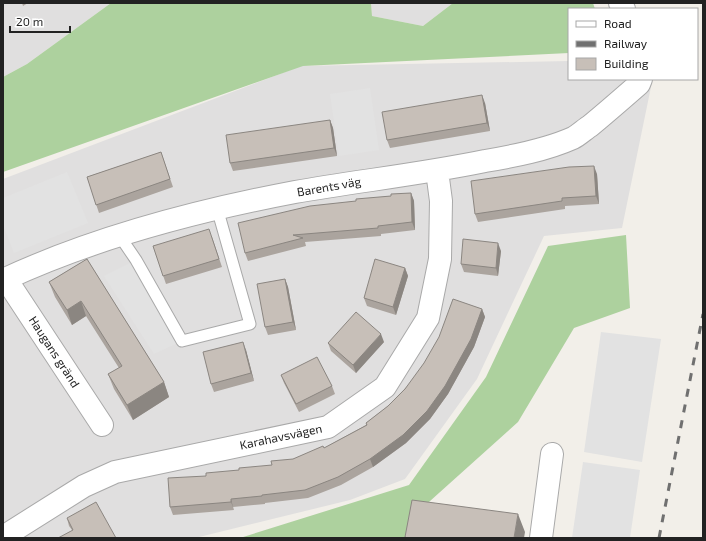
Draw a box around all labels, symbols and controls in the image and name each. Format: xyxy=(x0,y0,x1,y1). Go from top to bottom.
scale bar xyxy=(10,8,70,34)
legend xyxy=(568,8,698,80)
text: 20 m xyxy=(16,14,43,28)
text: Road xyxy=(604,16,632,30)
text: Railway xyxy=(604,36,648,50)
text: Building xyxy=(604,56,649,70)
street label: Barents väg xyxy=(296,173,362,199)
street label: Haugans gränd xyxy=(27,313,83,390)
street label: Karahavsvägen xyxy=(238,420,323,452)

